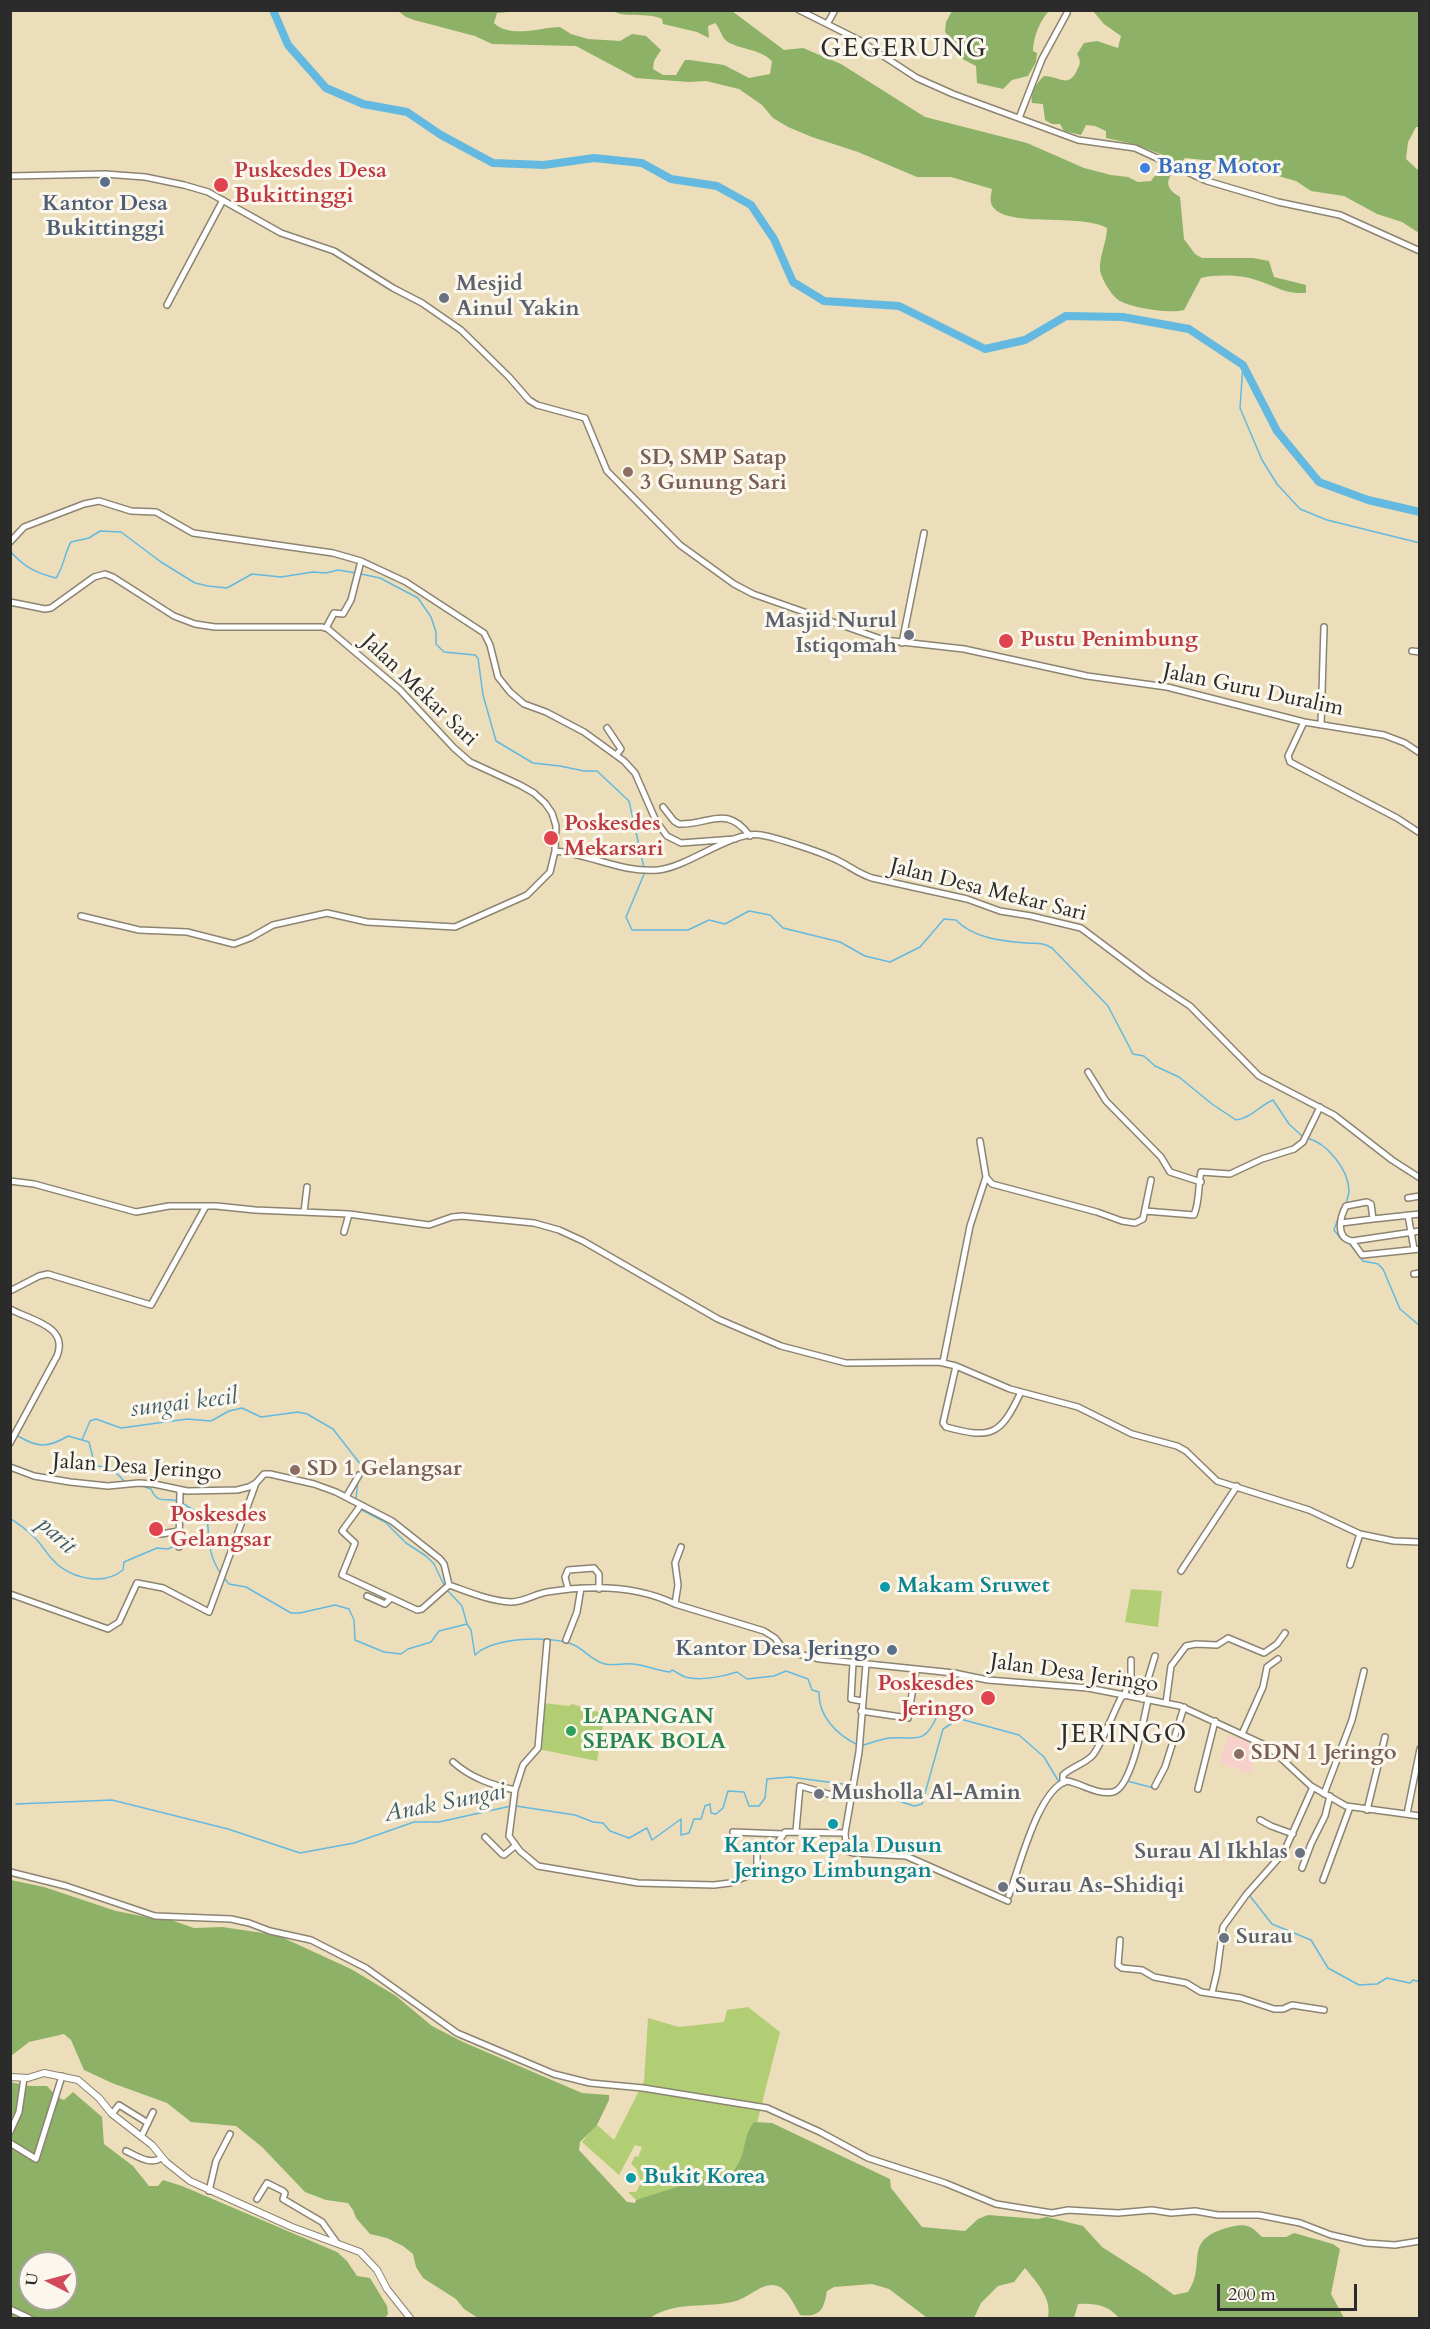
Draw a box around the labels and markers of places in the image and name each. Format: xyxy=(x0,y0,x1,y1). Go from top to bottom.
place label: Bang Motor xyxy=(1157,155,1280,181)
place label: Puskesdes Desa Bukittinggi xyxy=(234,159,387,210)
marker: Bang Motor xyxy=(1138,161,1152,175)
marker: Kantor Desa Bukittinggi xyxy=(98,175,112,189)
marker: Puskesdes Desa Bukittinggi xyxy=(212,176,230,194)
place label: Kantor Desa Bukittinggi xyxy=(42,192,168,243)
place label: Mesjid Ainul Yakin xyxy=(456,272,580,324)
marker: Mesjid Ainul Yakin xyxy=(437,291,451,305)
place label: SD, SMP Satap 3 Gunung Sari xyxy=(640,446,787,498)
marker: SD, SMP Satap 3 Gunung Sari xyxy=(621,465,635,479)
place label: Masjid Nurul Istiqomah xyxy=(764,609,897,660)
marker: Masjid Nurul Istiqomah xyxy=(902,628,916,642)
place label: Pustu Penimbung xyxy=(1020,628,1198,654)
marker: Pustu Penimbung xyxy=(997,632,1015,650)
place label: Poskesdes Mekarsari xyxy=(564,812,663,864)
marker: Poskesdes Mekarsari xyxy=(542,829,560,847)
place label: SD 1 Gelangsar xyxy=(307,1457,462,1483)
marker: SD 1 Gelangsar xyxy=(288,1463,302,1477)
place label: Poskesdes Gelangsar xyxy=(170,1503,271,1554)
marker: Poskesdes Gelangsar xyxy=(147,1520,165,1538)
place label: Makam Sruwet xyxy=(897,1574,1049,1600)
marker: Makam Sruwet xyxy=(878,1580,892,1594)
place label: Kantor Desa Jeringo xyxy=(675,1637,880,1663)
marker: Kantor Desa Jeringo xyxy=(885,1643,899,1657)
place label: Poskesdes Jeringo xyxy=(877,1672,974,1724)
marker: Poskesdes Jeringo xyxy=(979,1689,997,1707)
place label: LAPANGAN SEPAK BOLA xyxy=(583,1705,726,1756)
marker: LAPANGAN SEPAK BOLA xyxy=(564,1724,578,1738)
place label: SDN 1 Jeringo xyxy=(1251,1741,1397,1767)
marker: SDN 1 Jeringo xyxy=(1232,1747,1246,1761)
place label: Musholla Al-Amin xyxy=(831,1781,1021,1807)
marker: Musholla Al-Amin xyxy=(812,1787,826,1801)
marker: Kantor Kepala Dusun Jeringo Limbungan xyxy=(826,1817,840,1831)
place label: Kantor Kepala Dusun Jeringo Limbungan xyxy=(724,1834,942,1886)
place label: Surau Al Ikhlas xyxy=(1135,1840,1288,1866)
marker: Surau Al Ikhlas xyxy=(1293,1846,1307,1860)
place label: Surau As-Shidiqi xyxy=(1015,1874,1184,1900)
marker: Surau As-Shidiqi xyxy=(996,1880,1010,1894)
place label: Surau xyxy=(1236,1925,1293,1951)
marker: Surau xyxy=(1217,1931,1231,1945)
place label: Bukit Korea xyxy=(643,2165,766,2191)
marker: Bukit Korea xyxy=(624,2171,638,2185)

